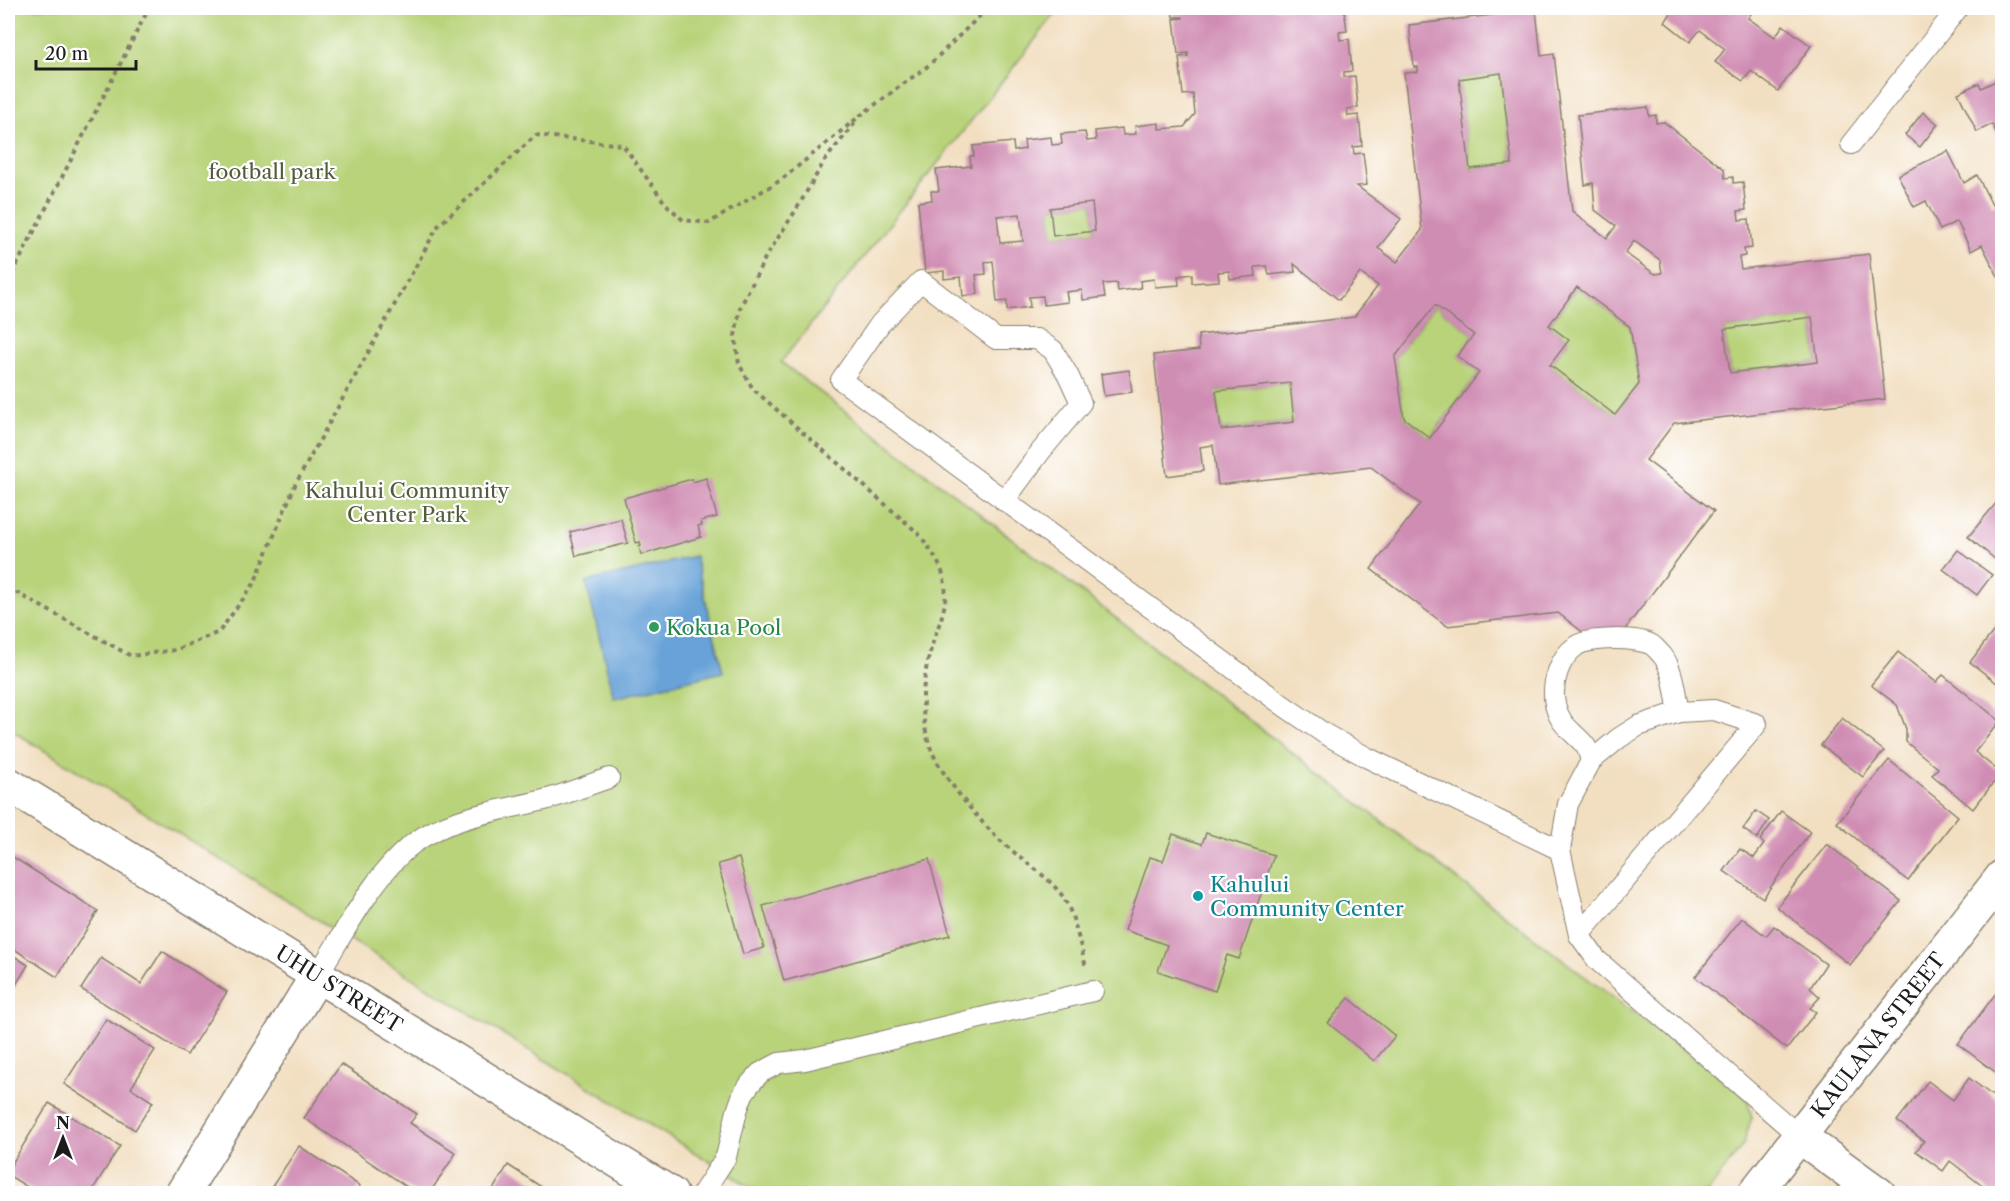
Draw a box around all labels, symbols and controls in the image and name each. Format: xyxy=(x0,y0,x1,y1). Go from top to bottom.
scale bar xyxy=(36,33,136,71)
text: 20 m xyxy=(45,43,89,65)
park label: football park xyxy=(208,159,336,184)
park label: Kahului Community Center Park xyxy=(305,478,510,527)
place label: Kokua Pool xyxy=(666,615,781,640)
marker: Kokua Pool xyxy=(647,620,661,634)
place label: Kahului Community Center xyxy=(1210,872,1404,921)
marker: Kahului Community Center xyxy=(1191,889,1205,903)
street label: UHU STREET xyxy=(271,940,407,1038)
street label: KAULANA STREET xyxy=(1806,947,1950,1122)
north arrow xyxy=(33,1108,93,1168)
text: N xyxy=(56,1113,70,1133)

